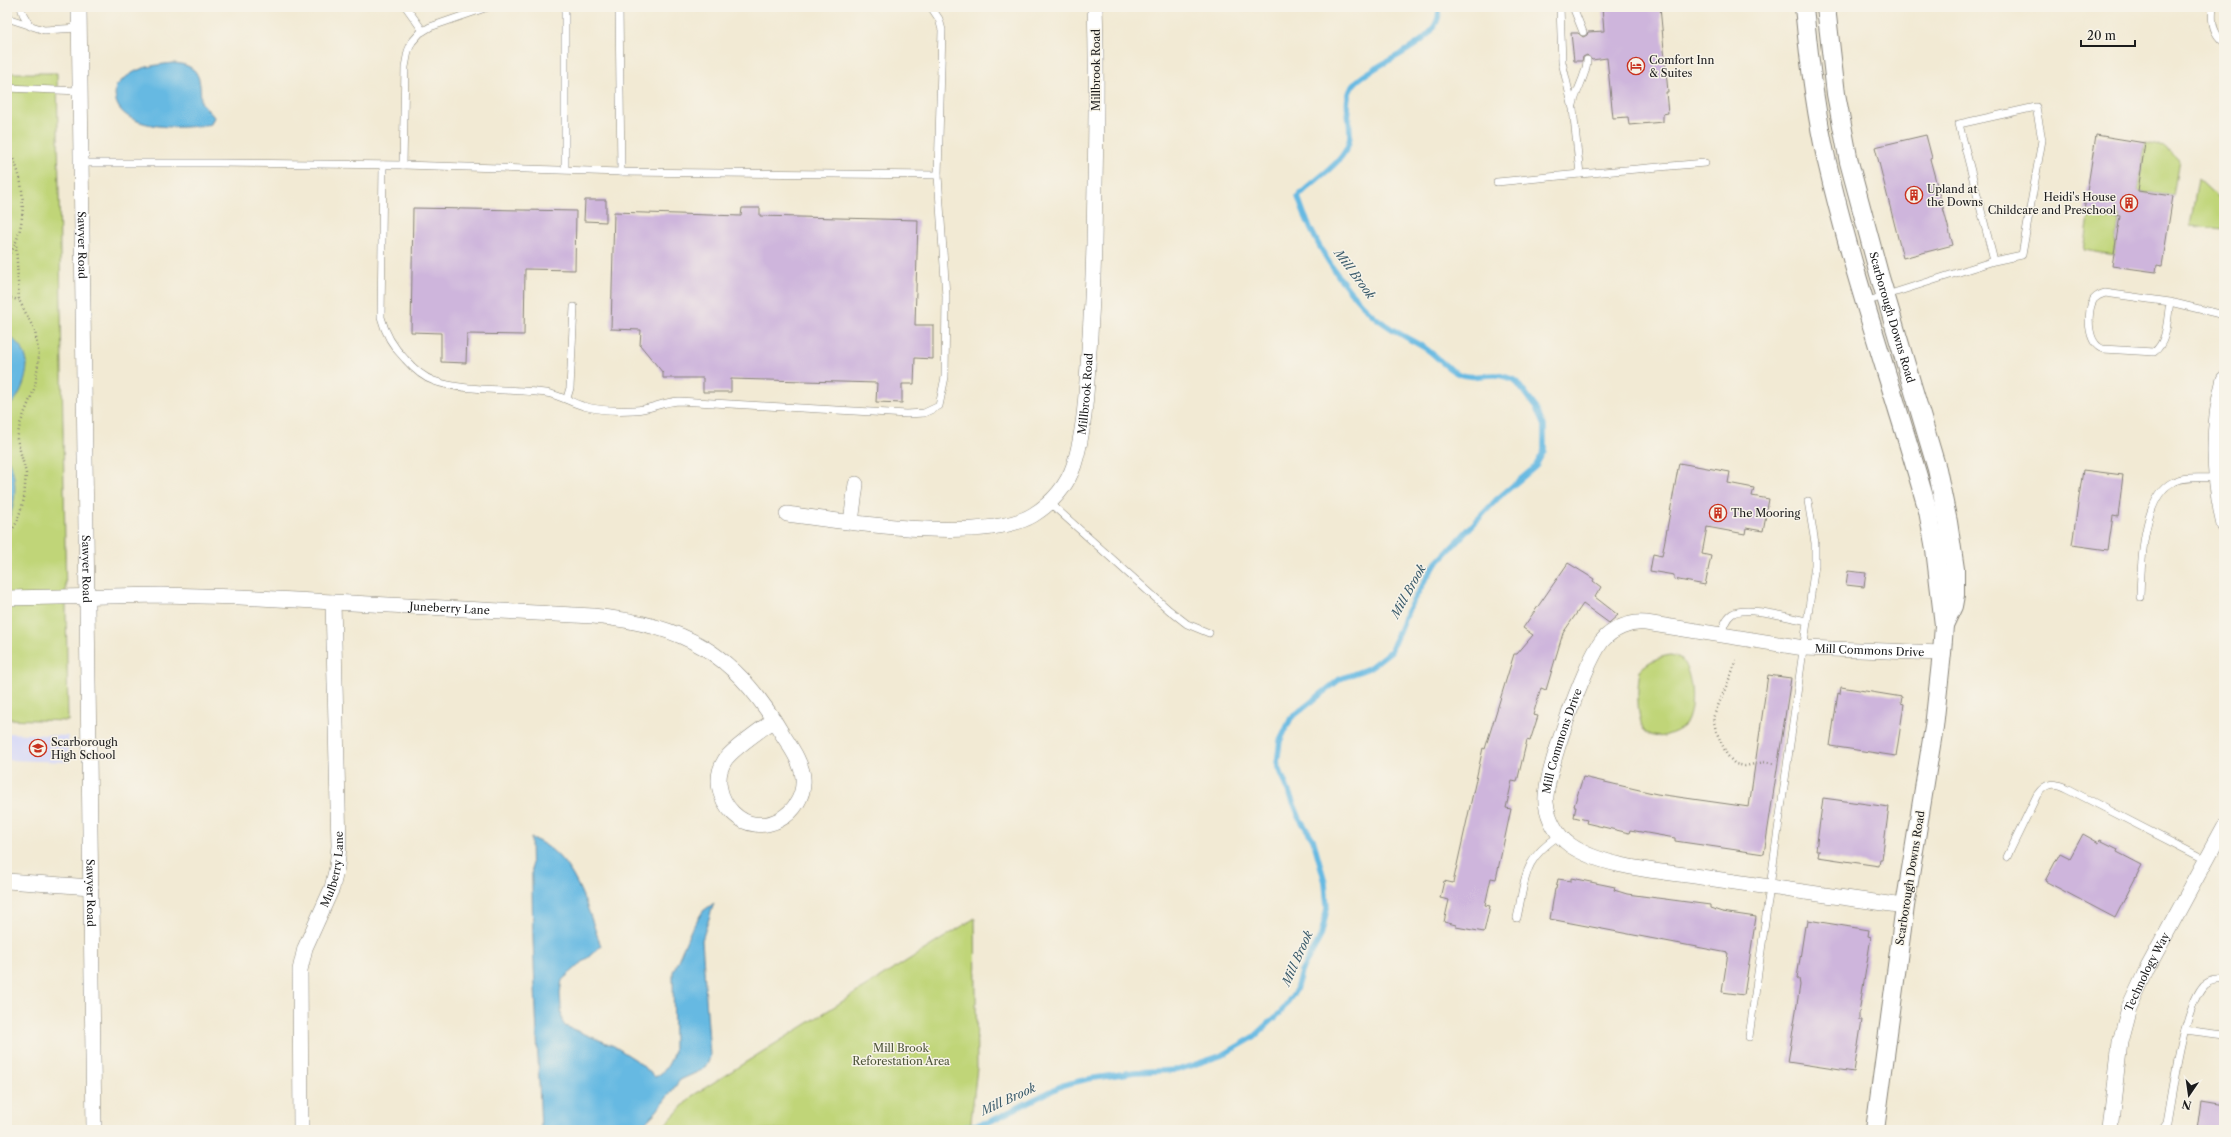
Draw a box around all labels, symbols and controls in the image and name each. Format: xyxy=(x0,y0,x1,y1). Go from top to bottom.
scale bar xyxy=(2081,22,2135,48)
text: 20 m xyxy=(2087,28,2116,43)
street label: Millbrook Road xyxy=(1089,29,1103,111)
place label: Comfort Inn & Suites xyxy=(1649,53,1714,80)
hotel icon: Comfort Inn & Suites xyxy=(1626,56,1646,76)
place label: Upland at the Downs xyxy=(1927,182,1983,209)
building icon: Upland at the Downs xyxy=(1904,185,1924,205)
place label: Heidi's House Childcare and Preschool xyxy=(1988,190,2117,217)
building icon: Heidi's House Childcare and Preschool xyxy=(2119,193,2139,213)
street label: Sawyer Road xyxy=(75,211,90,279)
water label: Mill Brook xyxy=(1330,244,1379,303)
street label: Scarborough Downs Road xyxy=(1866,250,1918,385)
street label: Millbrook Road xyxy=(1074,352,1096,436)
building icon: The Mooring xyxy=(1708,503,1728,523)
place label: The Mooring xyxy=(1731,506,1800,520)
street label: Sawyer Road xyxy=(79,535,94,603)
water label: Mill Brook xyxy=(1386,561,1429,622)
street label: Juneberry Lane xyxy=(407,599,490,617)
street label: Mill Commons Drive xyxy=(1814,641,1924,659)
street label: Mill Commons Drive xyxy=(1539,686,1585,795)
place label: Scarborough High School xyxy=(51,735,118,762)
school or university icon: Scarborough High School xyxy=(28,738,48,758)
street label: Scarborough Downs Road xyxy=(1892,809,1928,946)
street label: Mulberry Lane xyxy=(317,831,346,909)
street label: Sawyer Road xyxy=(83,859,98,927)
water label: Mill Brook xyxy=(1277,927,1316,990)
street label: Technology Way xyxy=(2121,929,2173,1014)
park label: Mill Brook Reforestation Area xyxy=(852,1041,950,1068)
north arrow xyxy=(2169,1075,2209,1115)
water label: Mill Brook xyxy=(976,1079,1039,1119)
text: N xyxy=(2180,1097,2193,1113)

